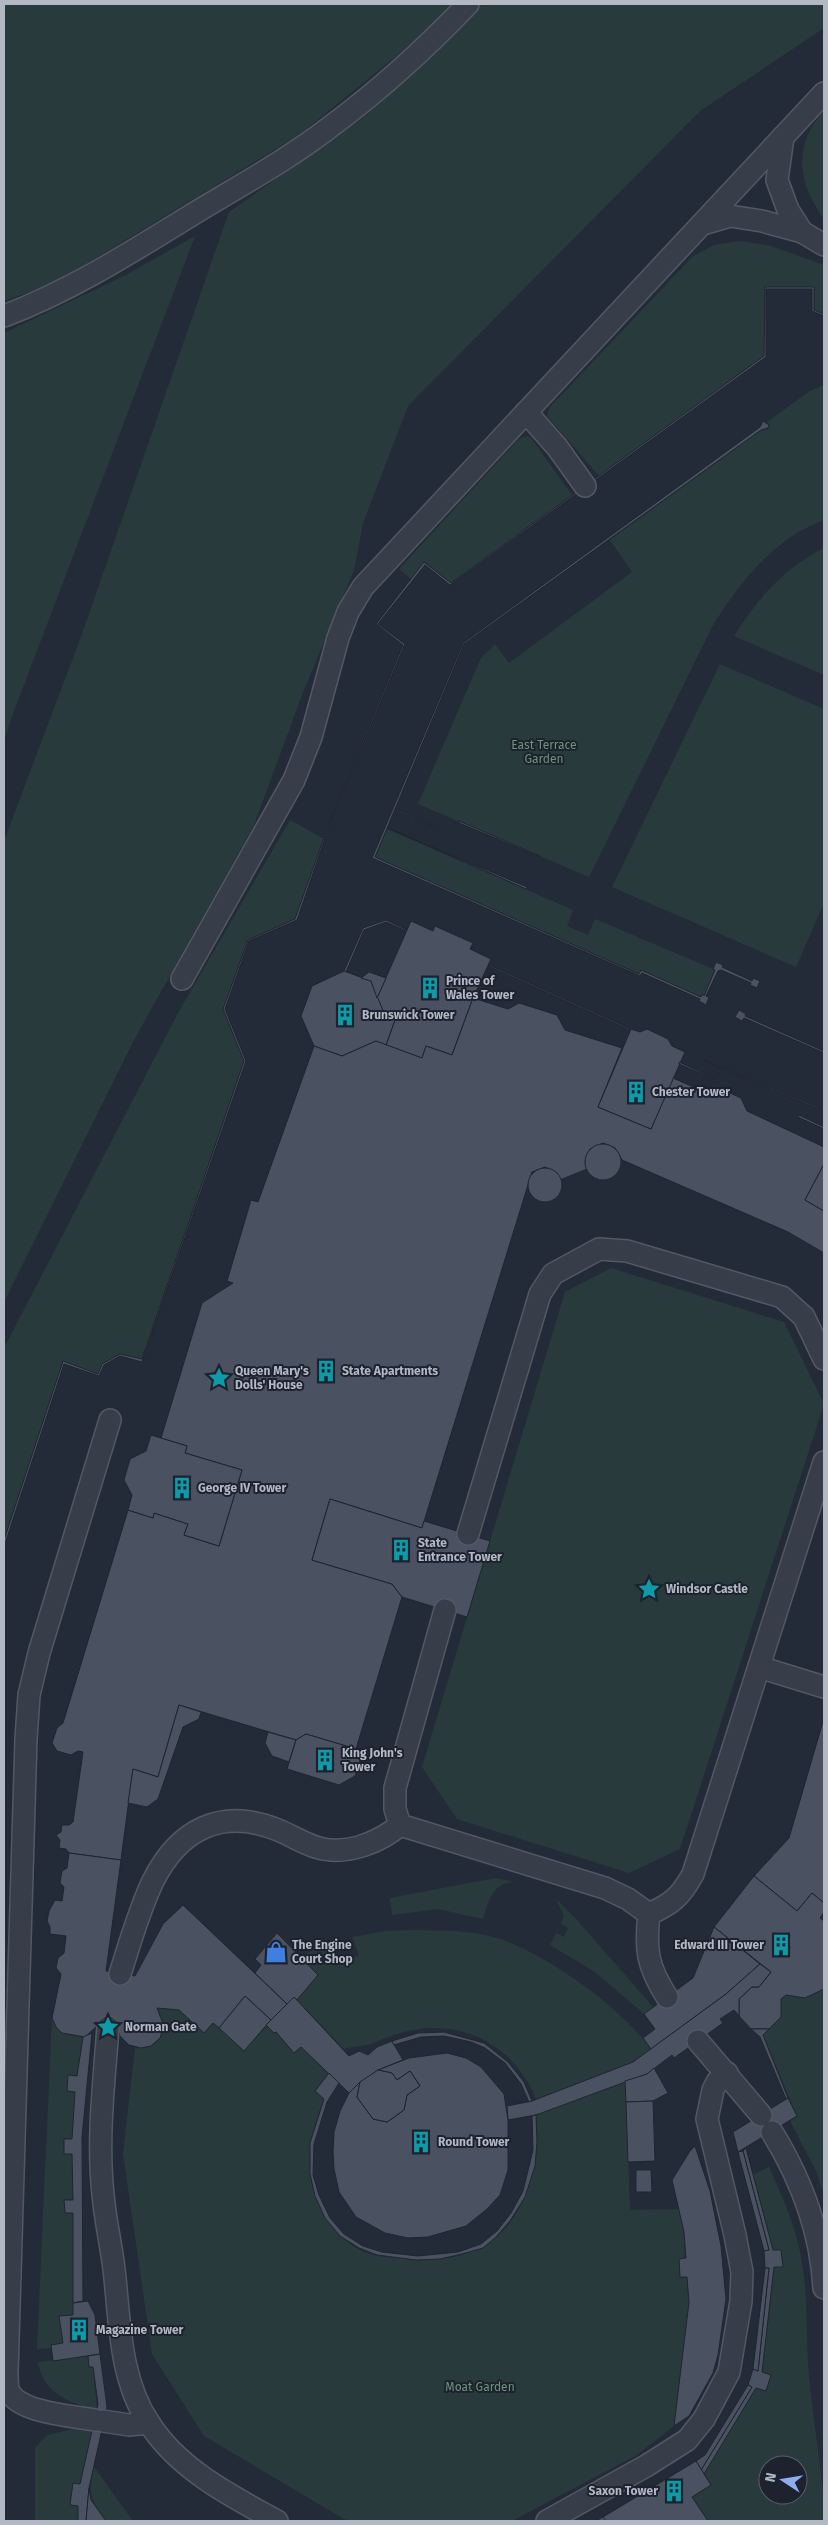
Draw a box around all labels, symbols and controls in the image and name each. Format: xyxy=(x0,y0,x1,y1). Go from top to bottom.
park label: East Terrace Garden xyxy=(511,738,577,766)
place label: Prince of Wales Tower xyxy=(446,974,514,1002)
building icon: Prince of Wales Tower xyxy=(417,975,443,1001)
building icon: Brunswick Tower xyxy=(332,1002,358,1028)
place label: Brunswick Tower xyxy=(362,1008,455,1022)
building icon: Chester Tower xyxy=(623,1079,649,1105)
place label: Chester Tower xyxy=(652,1085,730,1099)
building icon: State Apartments xyxy=(313,1358,339,1384)
place label: Queen Mary's Dolls' House xyxy=(235,1364,309,1392)
place label: State Apartments xyxy=(342,1364,438,1378)
place icon: Queen Mary's Dolls' House xyxy=(206,1365,232,1391)
building icon: George IV Tower xyxy=(169,1475,195,1501)
place label: George IV Tower xyxy=(198,1481,286,1495)
place label: State Entrance Tower xyxy=(418,1536,502,1564)
building icon: State Entrance Tower xyxy=(388,1537,414,1563)
place icon: Windsor Castle xyxy=(636,1576,662,1602)
place label: Windsor Castle xyxy=(666,1582,748,1596)
place label: King John's Tower xyxy=(342,1746,403,1774)
building icon: King John's Tower xyxy=(312,1747,338,1773)
building icon: Edward III Tower xyxy=(768,1932,794,1958)
place label: The Engine Court Shop xyxy=(292,1938,353,1966)
place label: Edward III Tower xyxy=(674,1938,764,1952)
shop icon: The Engine Court Shop xyxy=(263,1939,289,1965)
place icon: Norman Gate xyxy=(95,2014,121,2040)
place label: Norman Gate xyxy=(125,2020,197,2034)
building icon: Round Tower xyxy=(408,2129,434,2155)
place label: Round Tower xyxy=(438,2135,510,2149)
building icon: Magazine Tower xyxy=(66,2317,92,2343)
place label: Magazine Tower xyxy=(96,2323,184,2337)
park label: Moat Garden xyxy=(445,2380,515,2394)
north arrow xyxy=(758,2455,808,2505)
text: N xyxy=(761,2471,780,2484)
building icon: Saxon Tower xyxy=(661,2478,687,2504)
place label: Saxon Tower xyxy=(589,2484,658,2498)

